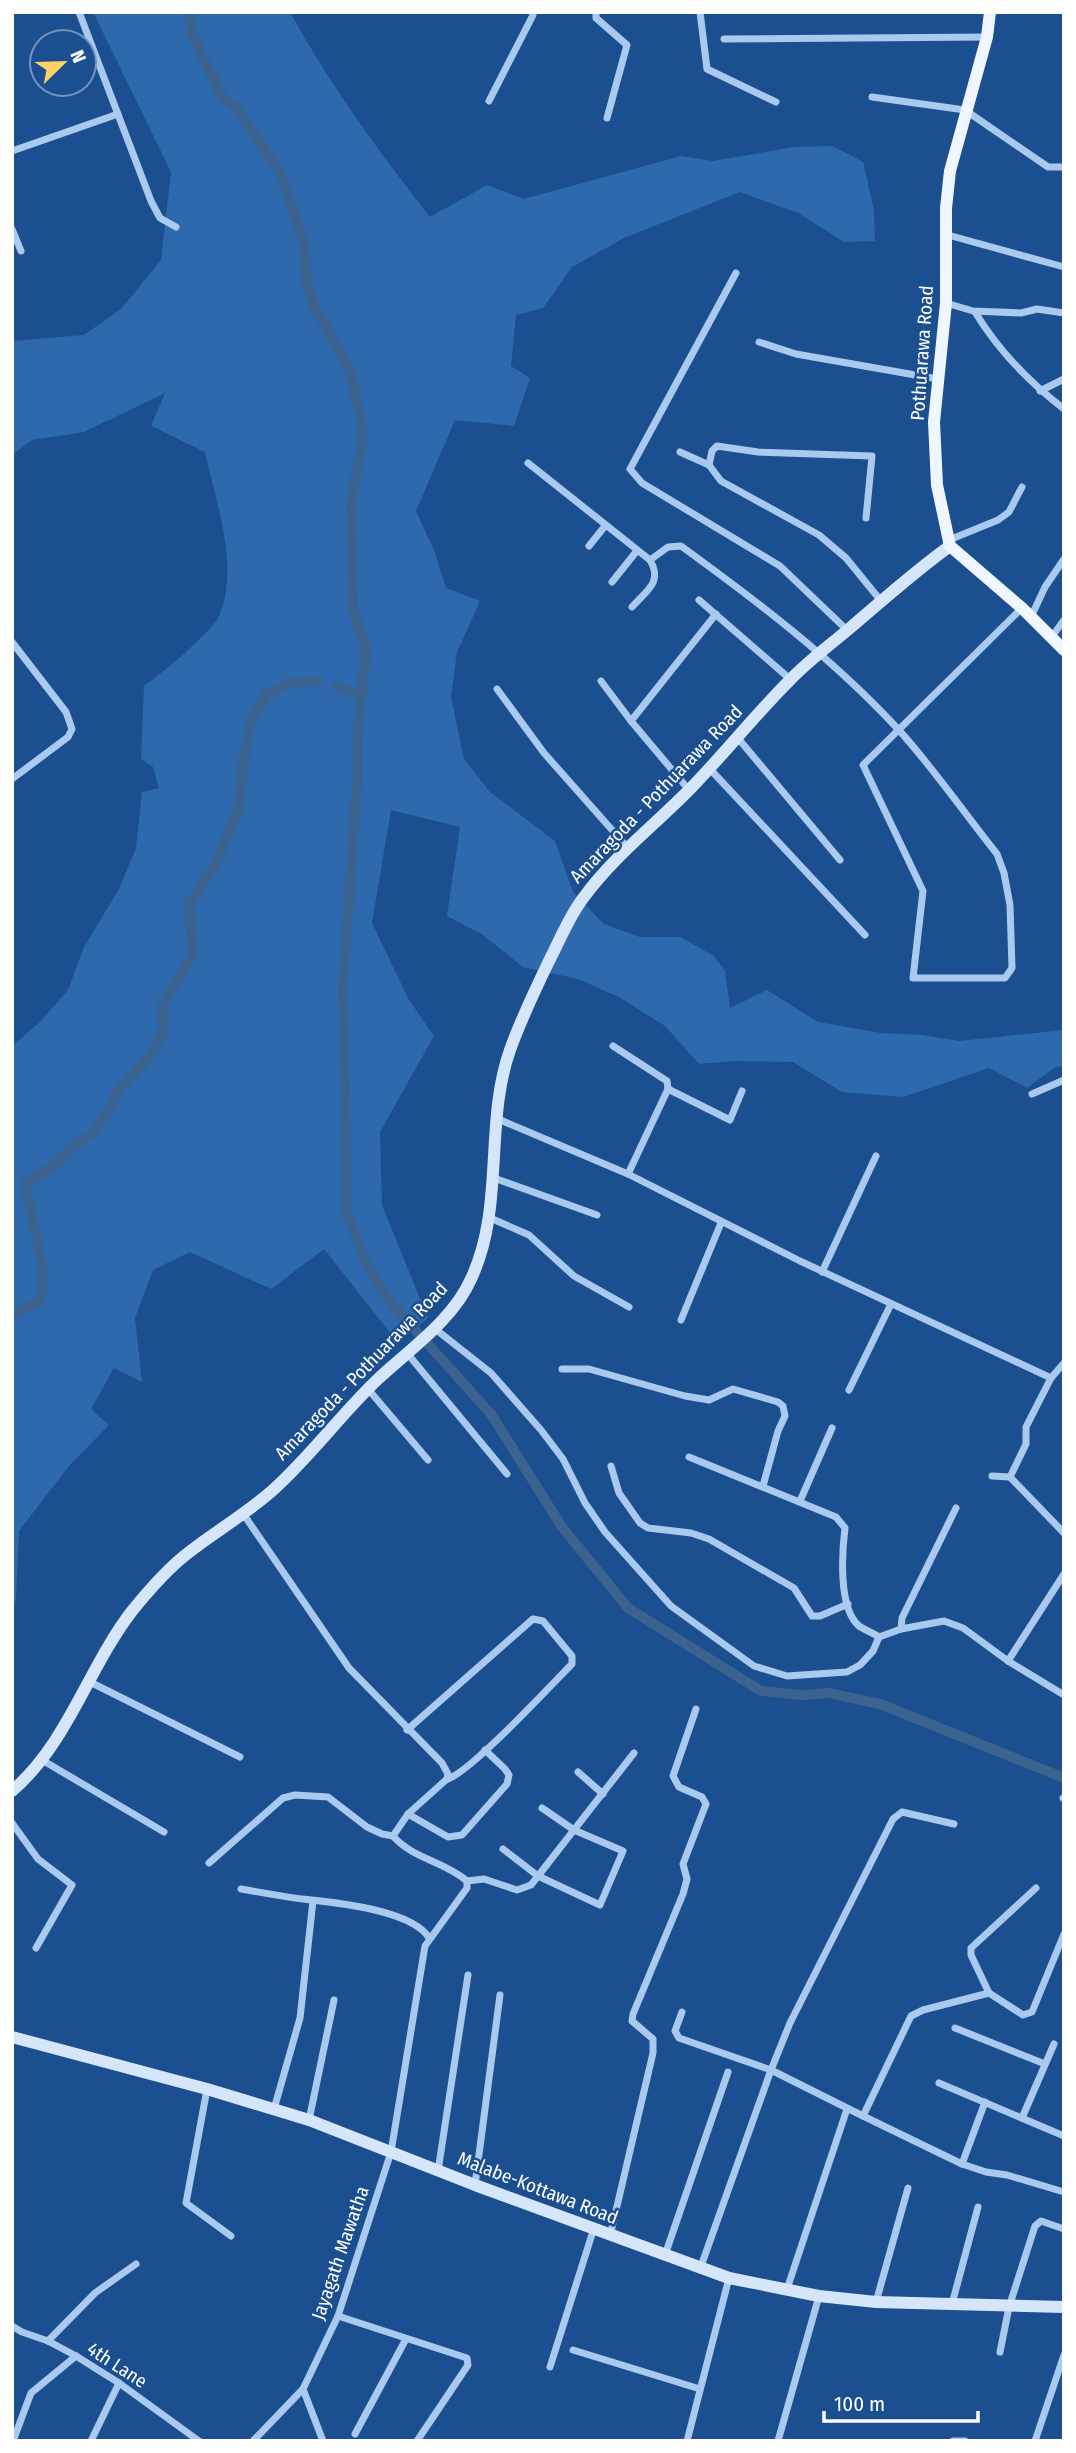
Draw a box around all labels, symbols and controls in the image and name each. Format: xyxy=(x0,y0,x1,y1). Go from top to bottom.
north arrow xyxy=(28,28,98,98)
text: N xyxy=(65,47,91,66)
street label: Pothuarawa Road xyxy=(906,285,938,421)
street label: Amaragoda - Pothuarawa Road xyxy=(565,700,747,888)
street label: Amaragoda - Pothuarawa Road xyxy=(270,1277,452,1465)
street label: Malabe-Kottawa Road xyxy=(455,2147,621,2229)
street label: Jayagath Mawatha xyxy=(306,2183,374,2323)
street label: 4th Lane xyxy=(83,2337,151,2393)
scale bar xyxy=(824,2380,978,2424)
text: 100 m xyxy=(834,2391,885,2417)

